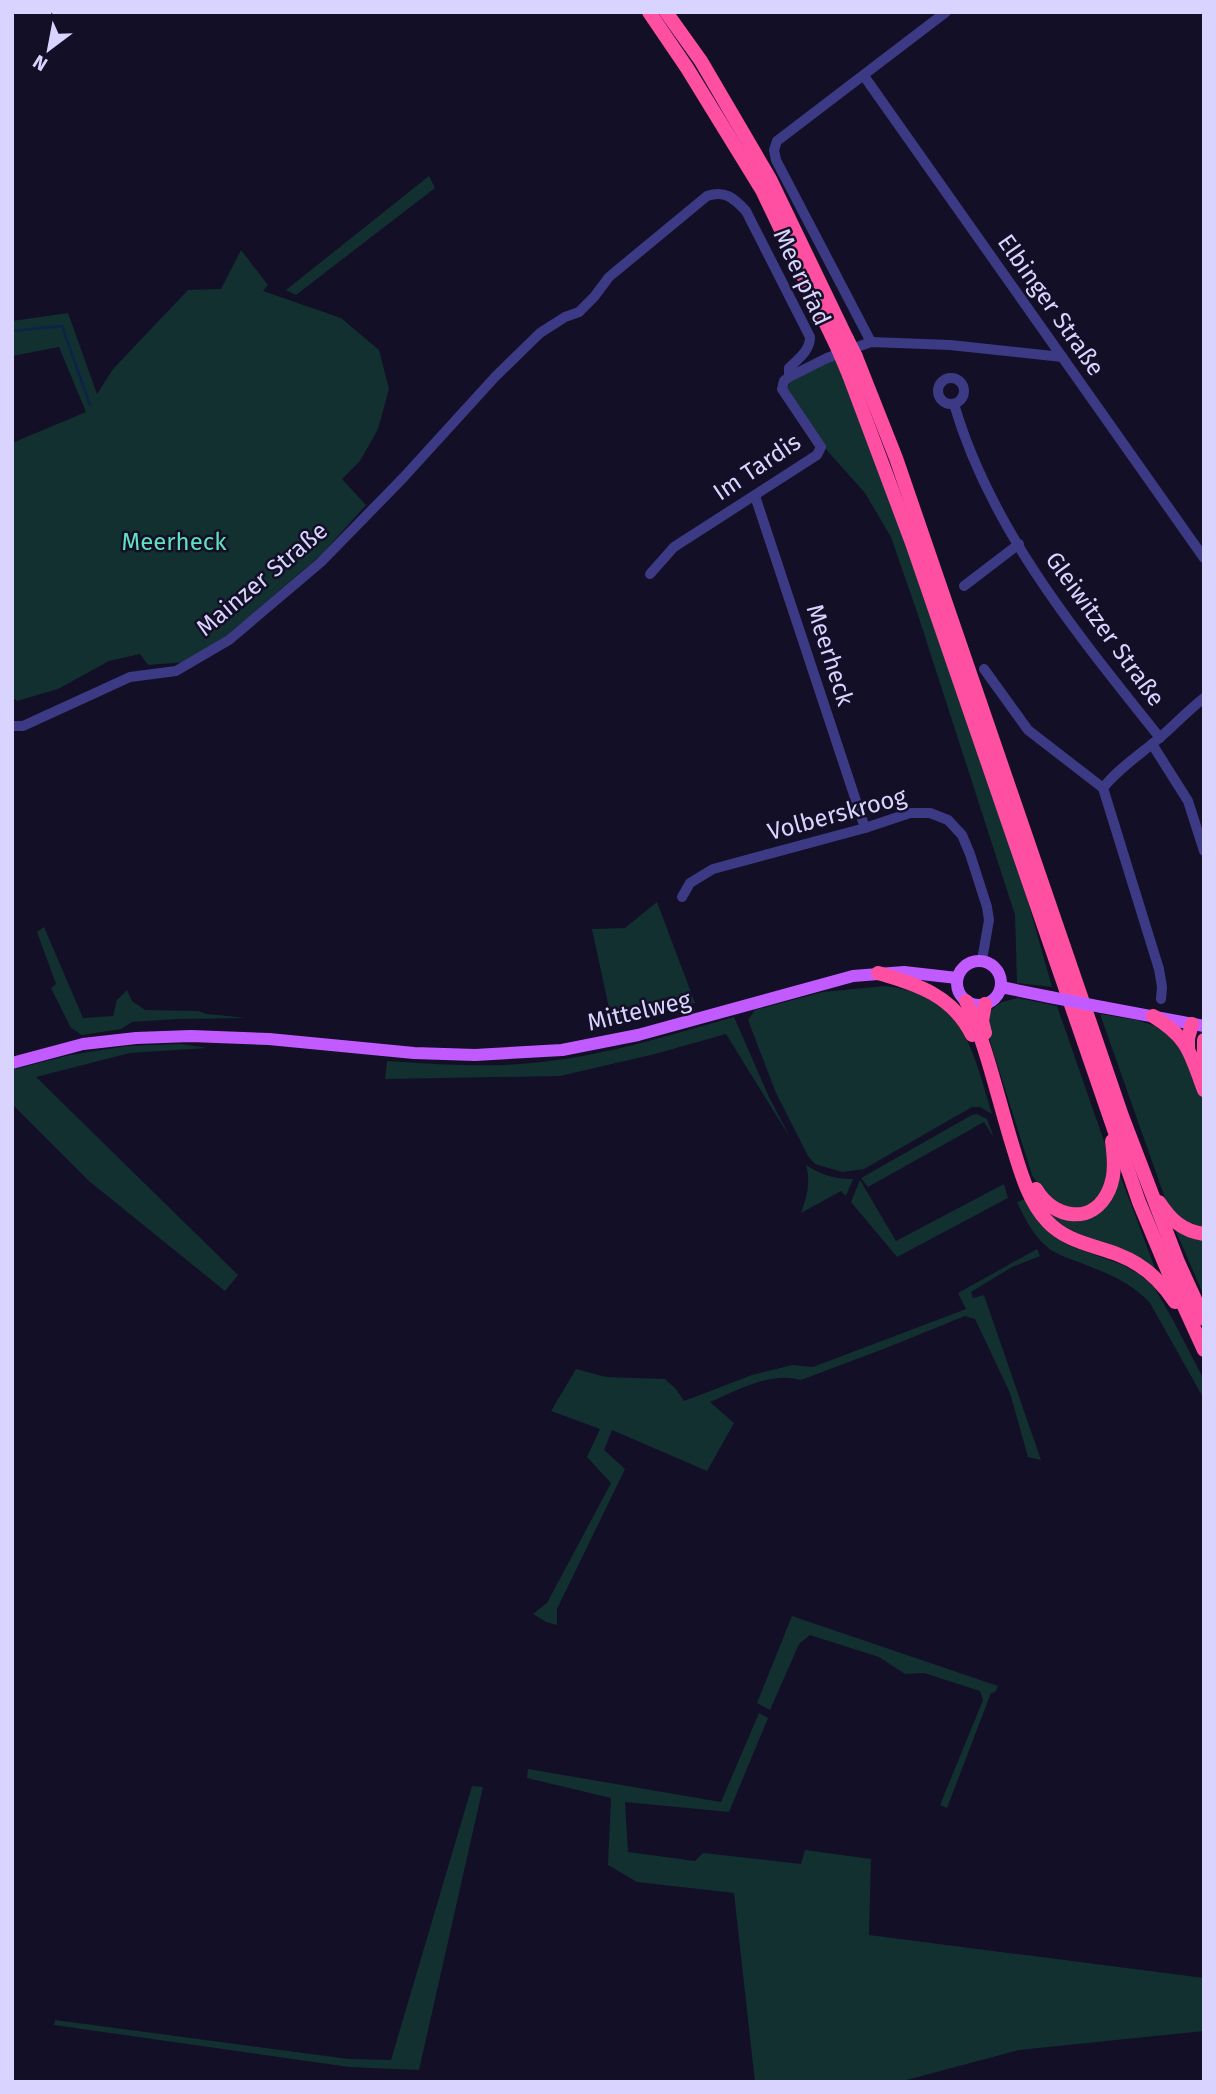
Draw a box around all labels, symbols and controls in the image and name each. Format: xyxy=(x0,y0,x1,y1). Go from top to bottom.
north arrow xyxy=(14,14,84,84)
text: N xyxy=(29,50,52,76)
street label: Meerpfad xyxy=(767,224,837,330)
street label: Elbinger Straße xyxy=(992,229,1110,381)
street label: Im Tardis xyxy=(708,428,806,506)
street label: Mainzer Straße xyxy=(191,516,333,642)
park label: Meerheck xyxy=(122,528,227,556)
street label: Gleiwitzer Straße xyxy=(1040,546,1170,712)
street label: Meerheck xyxy=(800,601,860,710)
street label: Volberskroog xyxy=(765,782,910,846)
street label: Mittelweg xyxy=(585,985,694,1036)

